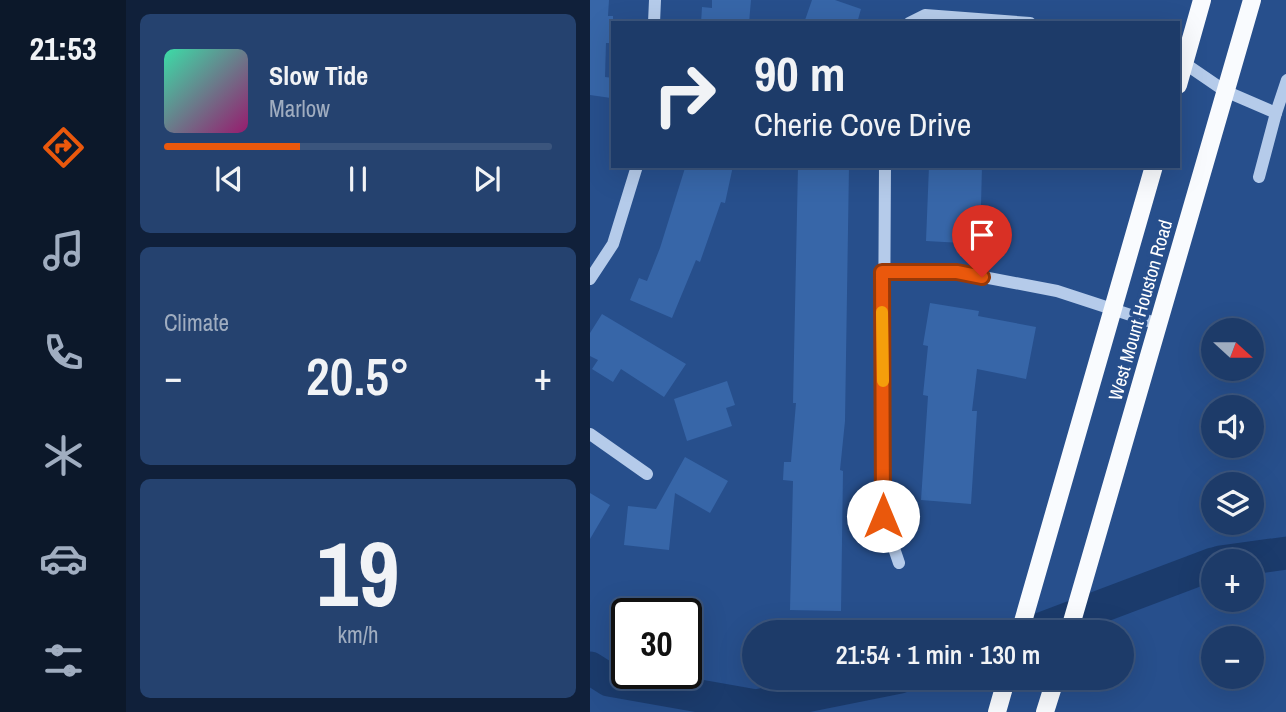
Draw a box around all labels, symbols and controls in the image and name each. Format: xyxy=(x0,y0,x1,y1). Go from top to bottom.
text: 21:53 xyxy=(29,27,97,70)
text: 90 m xyxy=(754,40,846,106)
icon: right xyxy=(639,49,730,140)
text: Slow Tide xyxy=(269,58,368,93)
text: Marlow xyxy=(269,93,330,124)
text: Cherie Cove Drive xyxy=(754,103,971,146)
icon: directions xyxy=(39,123,88,172)
icon: previous xyxy=(210,160,248,198)
icon: pause xyxy=(339,160,377,198)
icon: next xyxy=(468,160,506,198)
pin xyxy=(952,205,1012,277)
icon: arrive xyxy=(963,216,1001,254)
street label: West Mount Houston Road xyxy=(1102,217,1178,403)
icon: music xyxy=(39,226,88,275)
text: Climate xyxy=(164,307,229,338)
north arrow xyxy=(1201,318,1264,382)
map controls xyxy=(1201,318,1264,689)
icon: phone xyxy=(39,328,88,377)
text: 20.5° xyxy=(306,341,410,411)
text: − xyxy=(164,351,182,402)
text: + xyxy=(534,351,552,402)
button: sound xyxy=(1201,395,1264,458)
icon: climate xyxy=(39,431,88,480)
button: layers xyxy=(1201,472,1264,535)
position arrow xyxy=(846,479,920,553)
text: 19 xyxy=(317,512,400,634)
icon: car xyxy=(39,534,88,583)
button: + xyxy=(1201,549,1264,612)
speed limit sign: 30 xyxy=(611,598,702,689)
text: km/h xyxy=(338,619,378,650)
button: − xyxy=(1201,626,1264,689)
icon: filters xyxy=(39,636,88,685)
text: 21:54 · 1 min · 130 m xyxy=(836,637,1040,672)

